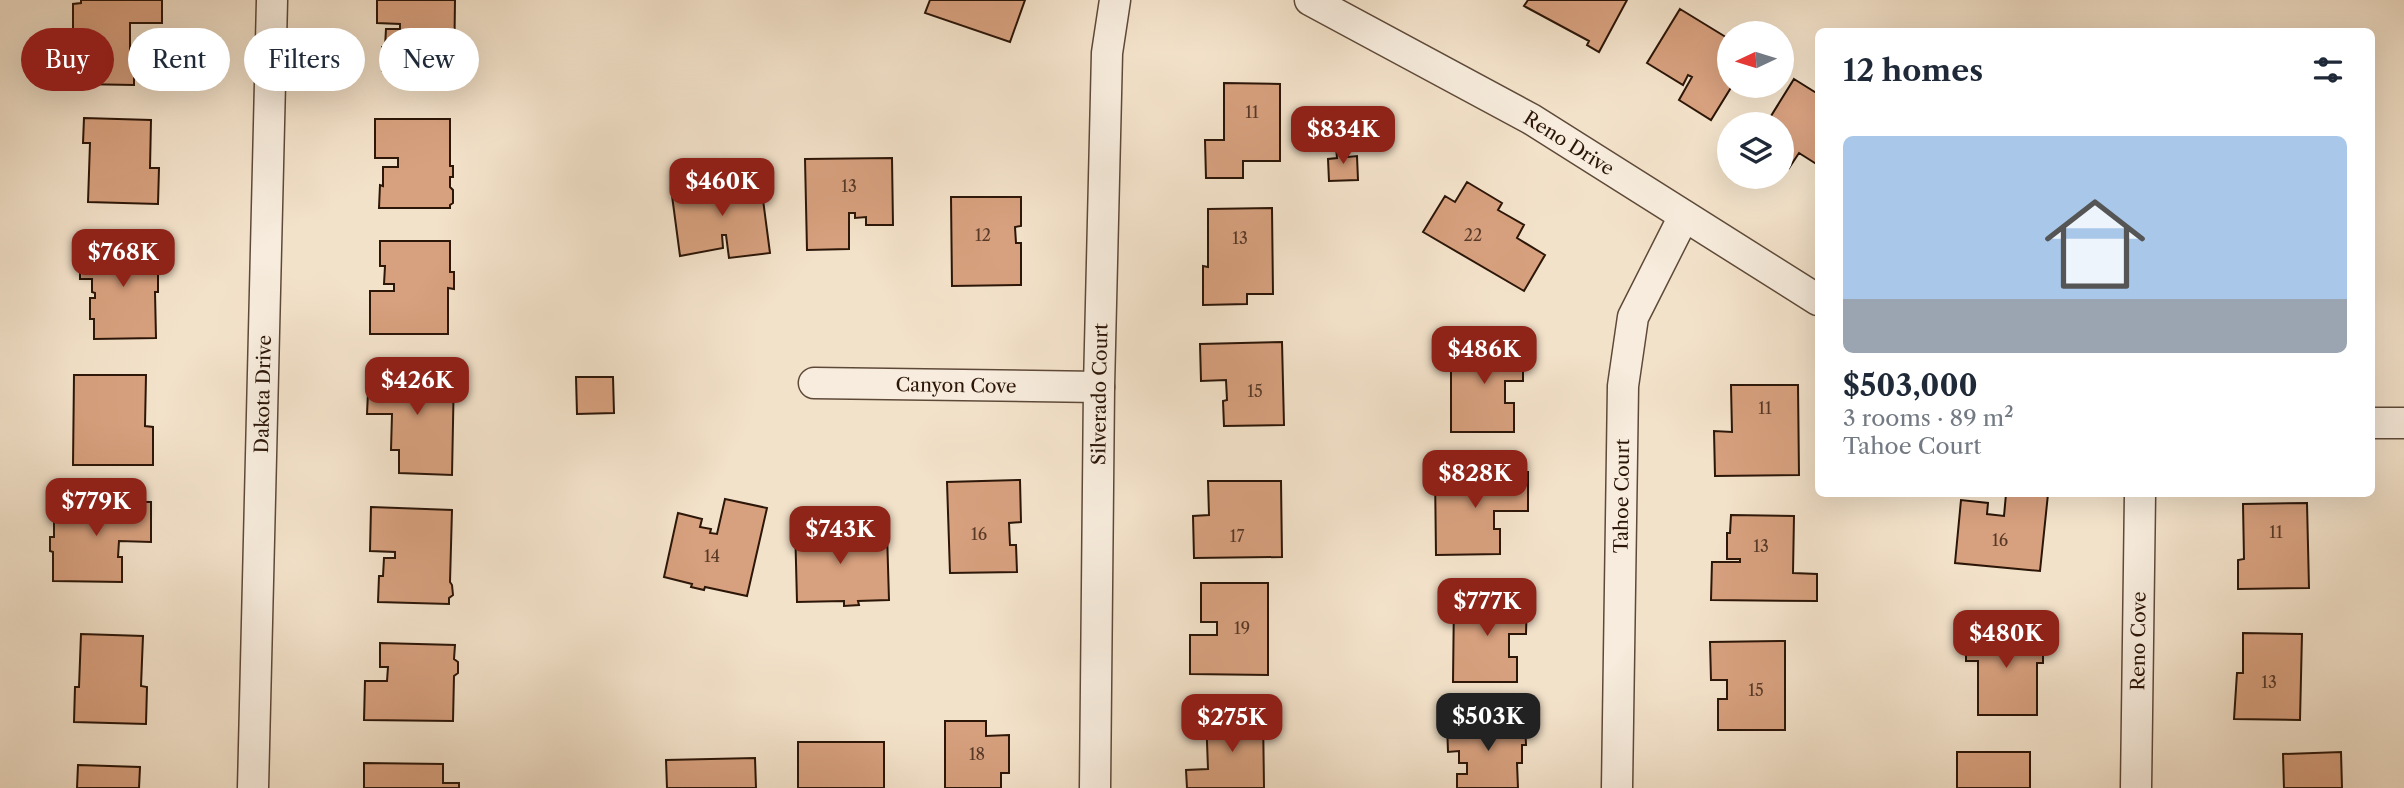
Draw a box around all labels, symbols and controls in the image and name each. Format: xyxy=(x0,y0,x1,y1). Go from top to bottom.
north arrow xyxy=(1717,21,1794,98)
map controls xyxy=(1717,21,1794,189)
chip: Buy xyxy=(21,28,114,91)
chip: Rent xyxy=(128,28,230,91)
chip: Filters xyxy=(244,28,365,91)
chip: New xyxy=(379,28,479,91)
icon: filters xyxy=(2309,51,2347,89)
text: 12 homes xyxy=(1843,52,1983,89)
house number: 11 xyxy=(1245,102,1259,122)
pin: $834K xyxy=(1294,106,1392,166)
street label: Reno Drive xyxy=(1520,106,1619,180)
button: layers xyxy=(1717,112,1794,189)
text: $834K xyxy=(1307,115,1379,143)
pin: $460K xyxy=(673,158,771,218)
text: $460K xyxy=(685,167,759,195)
house number: 13 xyxy=(841,176,857,196)
icon: home xyxy=(2032,181,2158,307)
house number: 12 xyxy=(975,225,991,245)
house number: 22 xyxy=(1464,225,1482,245)
house number: 13 xyxy=(1232,228,1248,248)
pin: $768K xyxy=(74,230,172,289)
text: $768K xyxy=(88,238,158,266)
street label: Silverado Court xyxy=(1087,322,1112,465)
pin: $486K xyxy=(1435,326,1533,386)
street label: Dakota Drive xyxy=(250,335,275,454)
text: $486K xyxy=(1448,335,1520,363)
pin: $426K xyxy=(368,358,466,417)
text: $426K xyxy=(381,366,453,394)
text: $503,000 xyxy=(1843,367,1978,404)
street label: Canyon Cove xyxy=(895,373,1017,397)
house number: 15 xyxy=(1247,381,1263,401)
house number: 11 xyxy=(1758,398,1772,418)
text: 3 rooms · 89 m² xyxy=(1843,404,2014,432)
text: Tahoe Court xyxy=(1843,432,1981,460)
street label: Tahoe Court xyxy=(1609,438,1634,553)
pin: $828K xyxy=(1426,450,1524,510)
text: $828K xyxy=(1438,459,1512,487)
pin: $779K xyxy=(47,478,145,538)
text: $779K xyxy=(62,487,130,515)
pin: $743K xyxy=(791,506,889,566)
text: $743K xyxy=(805,515,875,543)
house number: 11 xyxy=(2269,522,2283,542)
house number: 16 xyxy=(971,524,987,544)
house number: 17 xyxy=(1230,526,1244,546)
house number: 16 xyxy=(1992,530,2008,550)
house number: 13 xyxy=(1753,536,1769,556)
house number: 14 xyxy=(704,546,720,566)
pin: $777K xyxy=(1438,578,1536,638)
text: $777K xyxy=(1453,587,1521,615)
street label: Reno Cove xyxy=(2126,591,2150,691)
pin: $480K xyxy=(1957,610,2055,670)
house number: 19 xyxy=(1234,618,1250,638)
text: $480K xyxy=(1969,619,2043,647)
house number: 13 xyxy=(2261,672,2277,692)
house number: 15 xyxy=(1748,680,1764,700)
pin: $275K xyxy=(1183,694,1281,754)
pin: $503K xyxy=(1439,694,1537,753)
text: $503K xyxy=(1452,702,1524,730)
text: $275K xyxy=(1197,703,1267,731)
house number: 18 xyxy=(969,744,985,764)

